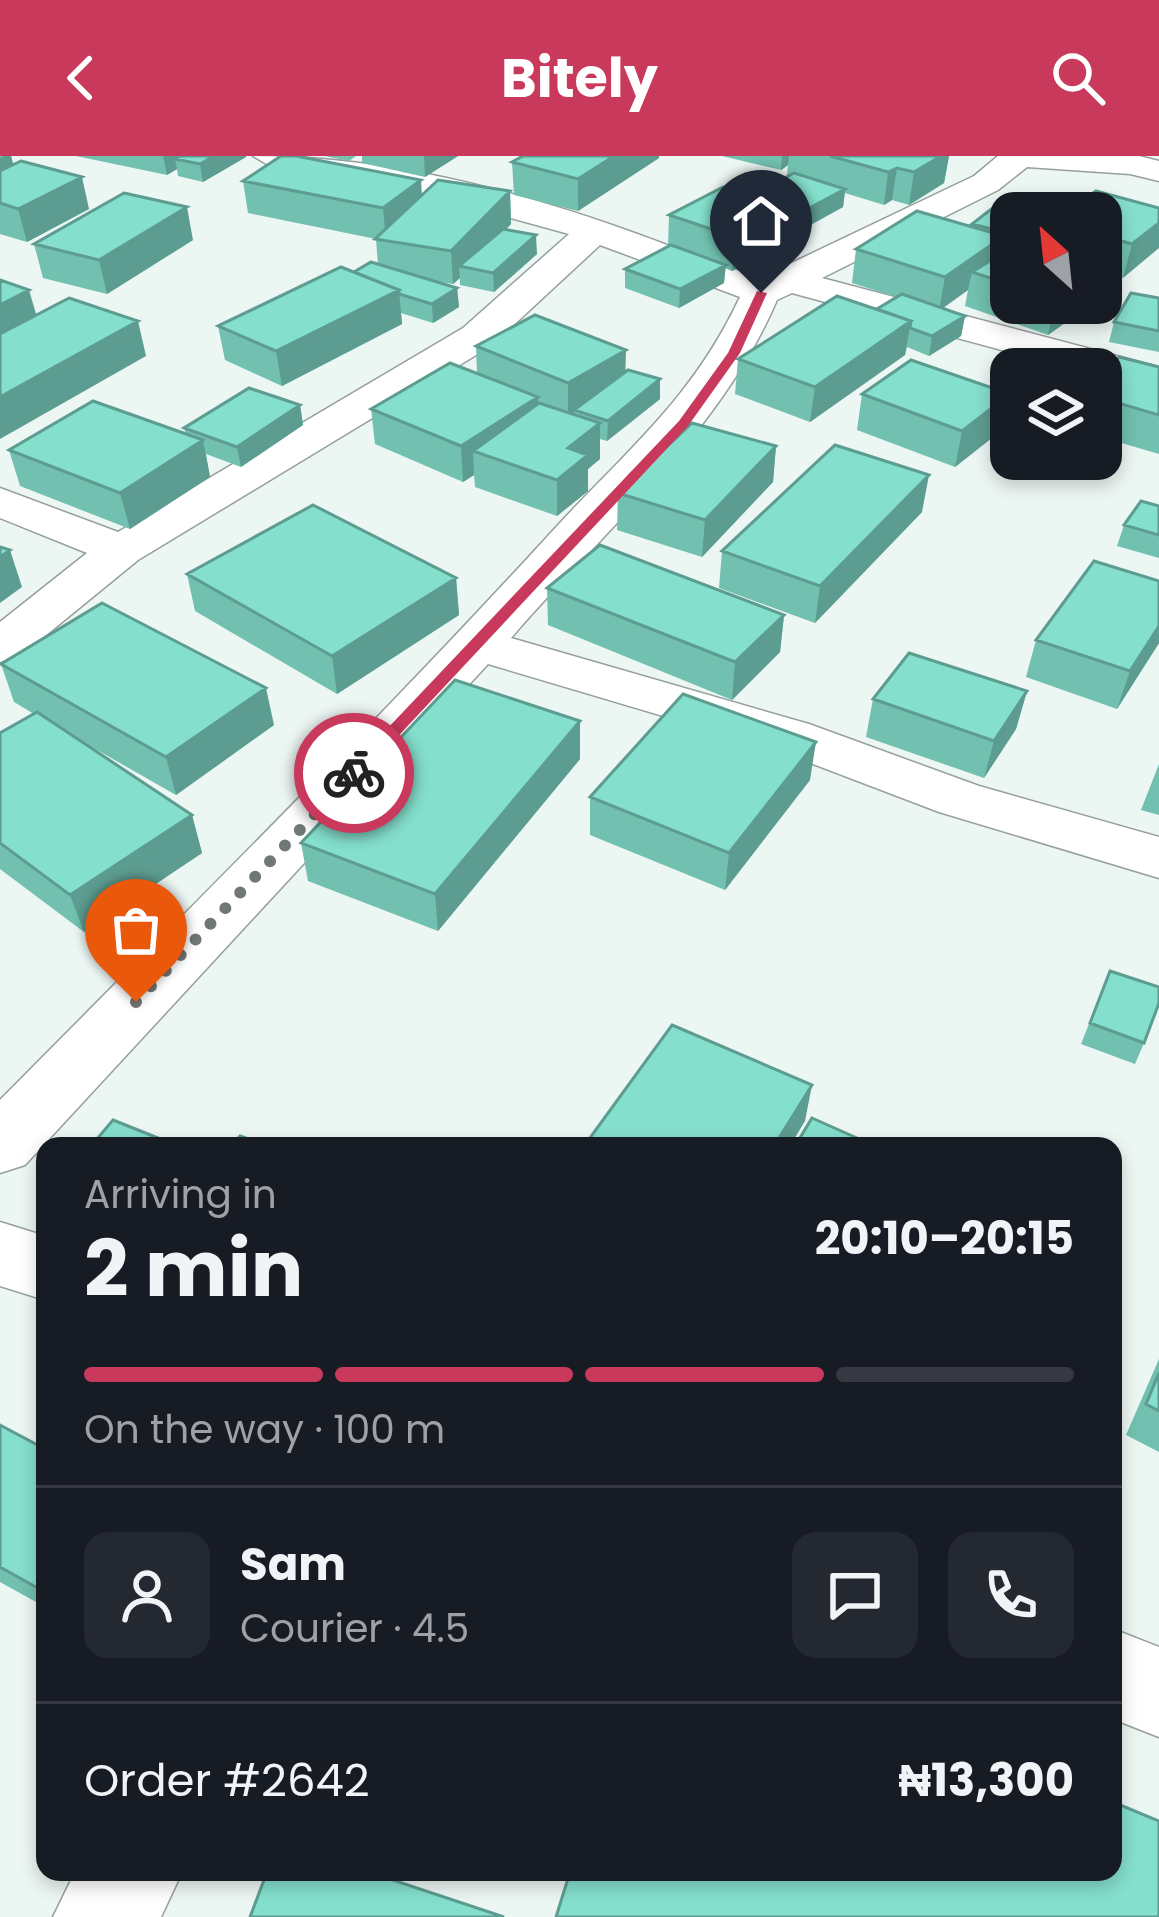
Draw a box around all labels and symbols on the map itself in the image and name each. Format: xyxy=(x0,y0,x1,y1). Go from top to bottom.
pin xyxy=(710,170,812,293)
north arrow xyxy=(990,192,1122,324)
courier xyxy=(294,713,414,833)
pin xyxy=(85,879,187,1002)

